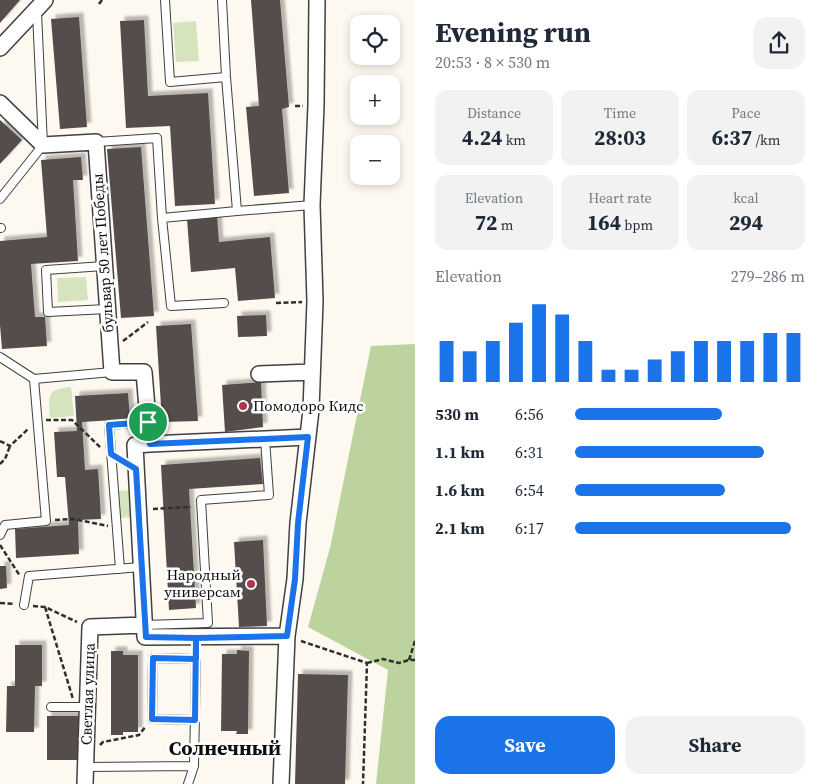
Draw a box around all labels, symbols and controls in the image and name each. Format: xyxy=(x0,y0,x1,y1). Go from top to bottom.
text: Evening run xyxy=(435,13,591,51)
map controls xyxy=(350,15,400,185)
button: locate xyxy=(350,15,400,65)
button: share xyxy=(753,17,805,69)
text: 20:53 · 8 × 530 m xyxy=(435,51,550,73)
button: + xyxy=(350,75,400,125)
text: Distance xyxy=(467,103,521,123)
text: Time xyxy=(604,103,636,123)
text: Pace xyxy=(731,103,761,123)
text: 4.24 xyxy=(462,123,502,152)
text: 28:03 xyxy=(594,123,646,152)
text: 6:37 xyxy=(712,123,752,152)
text: km xyxy=(502,130,526,150)
text: /km xyxy=(752,130,780,150)
button: − xyxy=(350,135,400,185)
street label: бульвар 50 лет Победы xyxy=(86,173,119,333)
text: Elevation xyxy=(465,188,523,208)
text: Heart rate xyxy=(588,188,652,208)
text: kcal xyxy=(733,188,759,208)
text: 72 xyxy=(475,208,497,237)
text: 164 xyxy=(587,208,621,237)
text: 294 xyxy=(729,208,763,237)
text: m xyxy=(497,215,513,235)
text: bpm xyxy=(621,215,653,235)
text: Elevation xyxy=(435,265,502,287)
text: 279–286 m xyxy=(731,265,805,287)
place label: Помодоро Кидс xyxy=(253,395,364,416)
marker: Помодоро Кидс xyxy=(237,400,249,412)
pin xyxy=(127,401,169,443)
text: 530 m xyxy=(435,403,479,425)
text: 6:56 xyxy=(515,403,544,425)
icon: arrive xyxy=(134,408,162,436)
text: 1.1 km xyxy=(435,441,485,463)
text: 6:31 xyxy=(515,441,544,463)
text: 1.6 km xyxy=(435,479,485,501)
text: 6:54 xyxy=(515,479,544,501)
text: 2.1 km xyxy=(435,517,485,539)
text: 6:17 xyxy=(515,517,544,539)
place label: Народный универсам xyxy=(164,564,241,602)
marker: Народный универсам xyxy=(245,578,257,590)
street label: Светлая улица xyxy=(75,642,100,745)
button: Save xyxy=(435,716,615,774)
button: Share xyxy=(625,716,805,774)
district label: Солнечный xyxy=(169,734,281,762)

